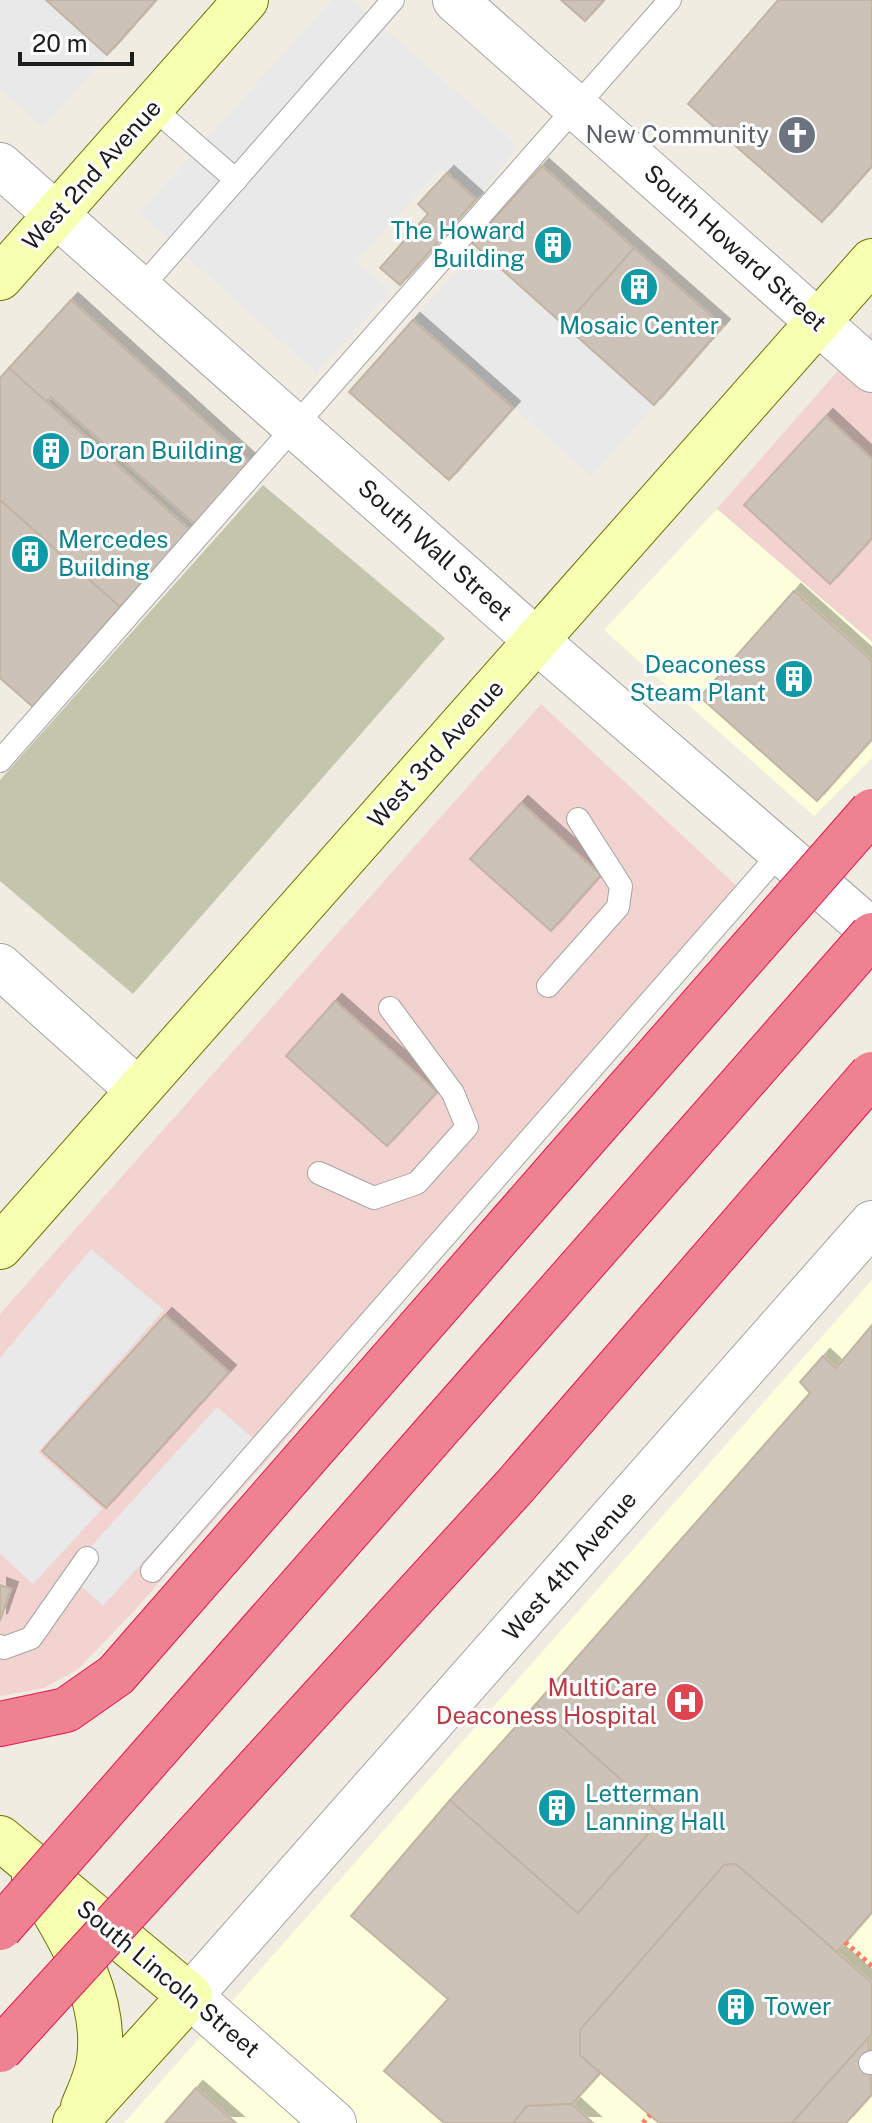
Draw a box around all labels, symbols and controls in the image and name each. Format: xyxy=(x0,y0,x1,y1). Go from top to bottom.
scale bar xyxy=(20,16,132,66)
text: 20 m xyxy=(32,29,88,57)
street label: West 2nd Avenue xyxy=(16,93,166,255)
church icon: New Community xyxy=(776,114,818,156)
place label: New Community xyxy=(586,120,769,148)
street label: South Howard Street xyxy=(639,158,832,336)
place label: The Howard Building xyxy=(391,216,525,272)
building icon: The Howard Building xyxy=(532,224,574,266)
building icon: Mosaic Center xyxy=(618,266,660,308)
place label: Mosaic Center xyxy=(559,311,719,339)
building icon: Doran Building xyxy=(30,430,72,472)
place label: Doran Building xyxy=(79,436,243,464)
street label: South Wall Street xyxy=(353,473,518,626)
place label: Mercedes Building xyxy=(58,525,168,581)
building icon: Mercedes Building xyxy=(9,533,51,575)
place label: Deaconess Steam Plant xyxy=(630,650,766,706)
building icon: Deaconess Steam Plant xyxy=(773,658,815,700)
street label: West 3rd Avenue xyxy=(362,674,509,833)
street label: West 4th Avenue xyxy=(497,1485,642,1646)
place label: MultiCare Deaconess Hospital xyxy=(436,1673,657,1729)
hospital icon: MultiCare Deaconess Hospital xyxy=(664,1681,706,1723)
place label: Letterman Lanning Hall xyxy=(585,1779,726,1835)
building icon: Letterman Lanning Hall xyxy=(536,1787,578,1829)
street label: South Lincoln Street xyxy=(72,1894,266,2063)
building icon: Tower xyxy=(715,1986,757,2028)
place label: Tower xyxy=(764,1992,831,2020)

